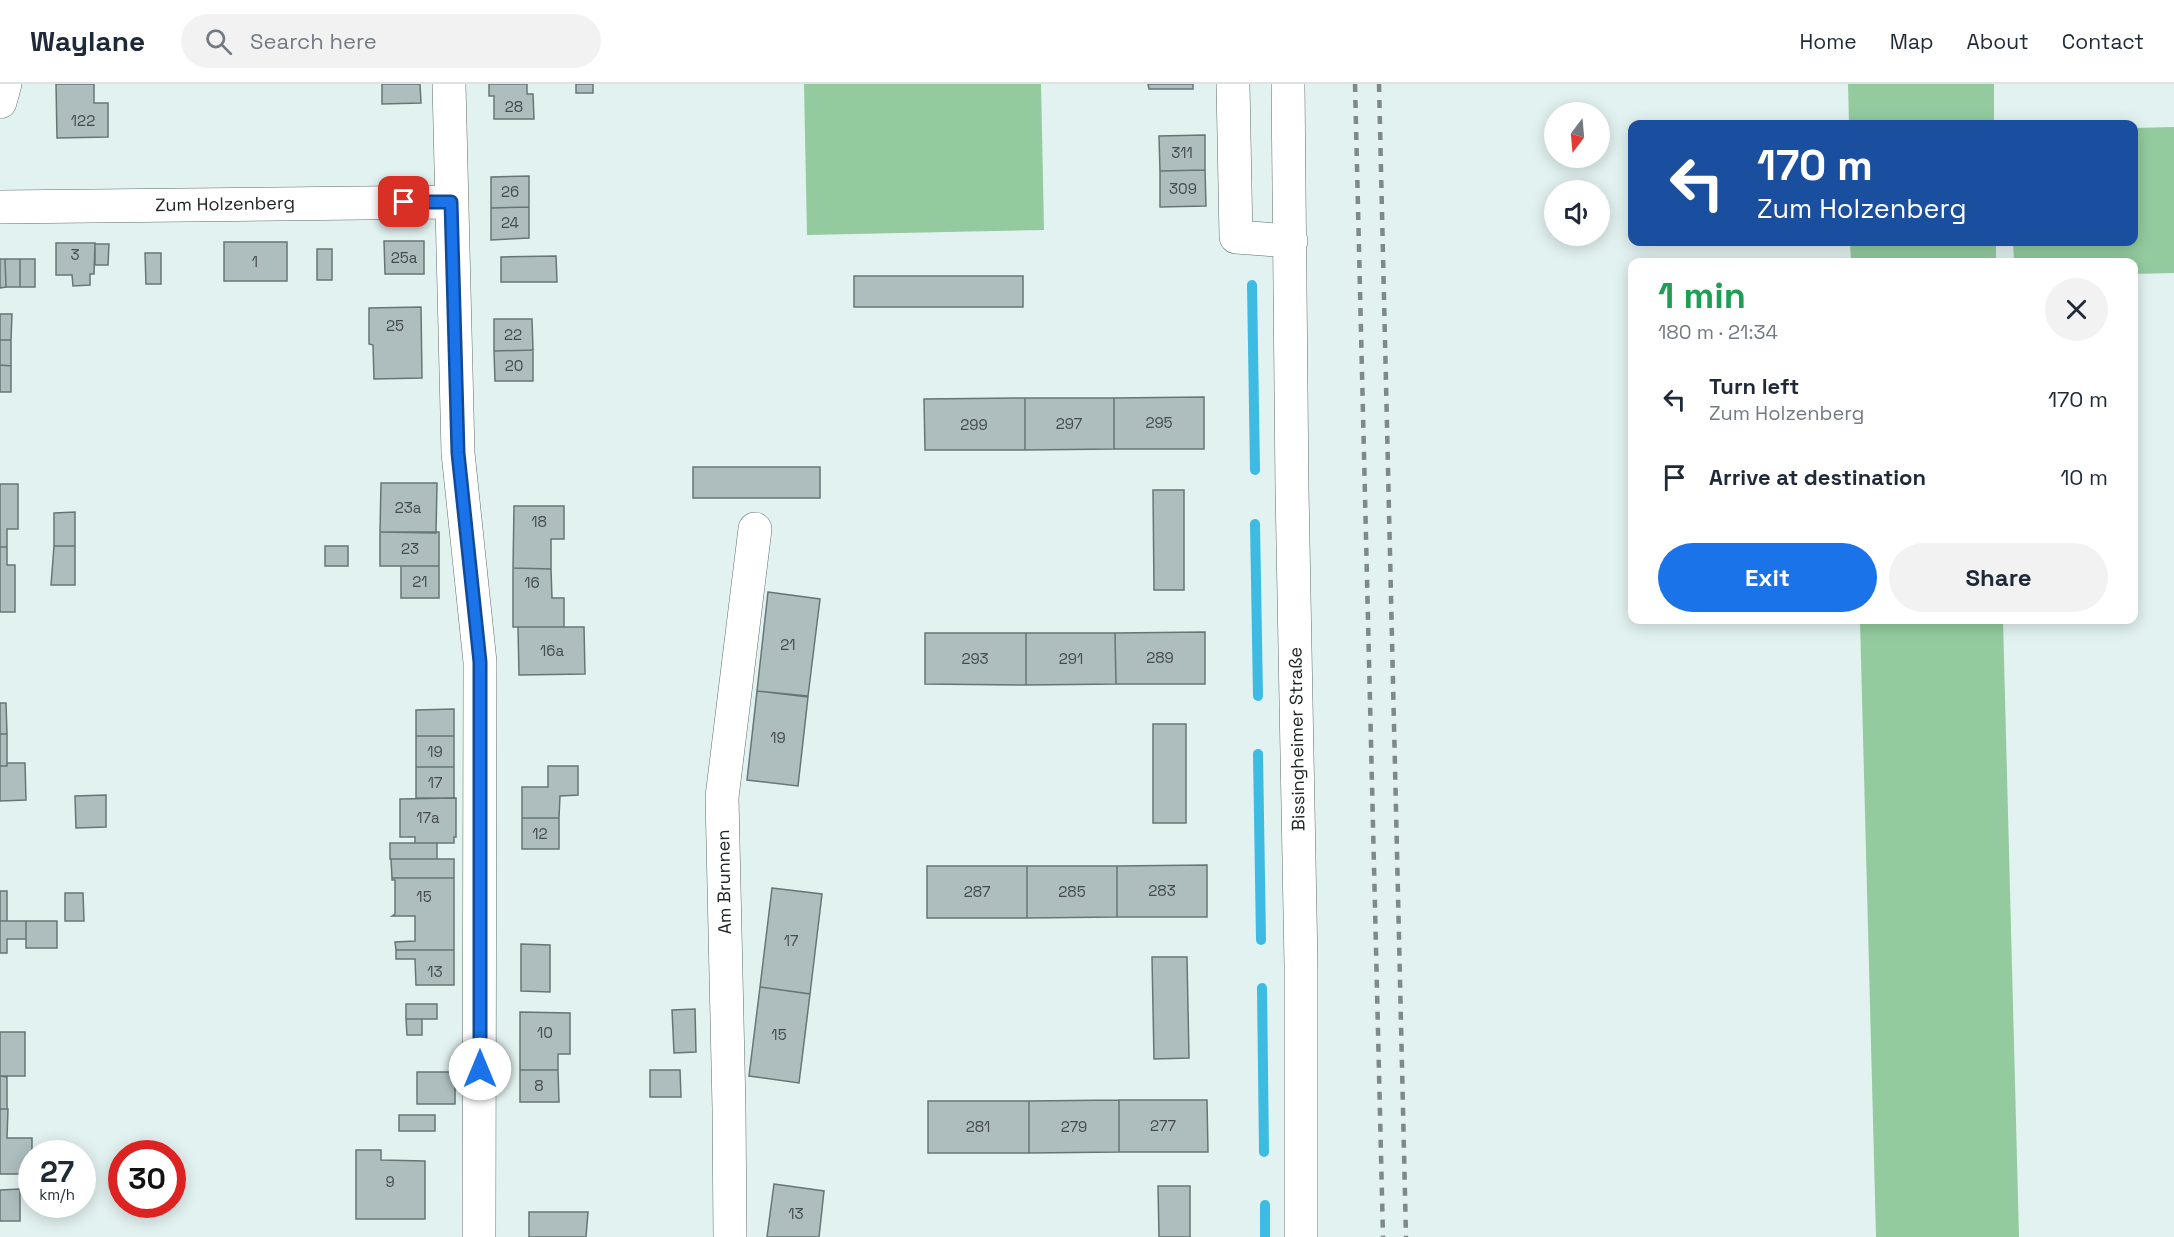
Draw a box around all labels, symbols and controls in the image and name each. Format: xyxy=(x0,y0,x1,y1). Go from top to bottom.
search box xyxy=(181,14,601,68)
text: Waylane xyxy=(30,23,145,59)
icon: search xyxy=(202,25,235,58)
text: Search here xyxy=(250,27,377,55)
text: Home xyxy=(1799,28,1857,55)
text: Map xyxy=(1890,28,1934,55)
text: About xyxy=(1967,28,2029,55)
text: Contact xyxy=(2062,28,2144,55)
house number: 28 xyxy=(505,97,523,116)
north arrow xyxy=(1544,102,1610,168)
map controls xyxy=(1544,102,1610,246)
house number: 122 xyxy=(71,111,95,130)
text: 170 m xyxy=(1757,139,1873,192)
house number: 311 xyxy=(1171,143,1193,162)
icon: left xyxy=(1658,144,1736,222)
pin xyxy=(378,176,429,227)
house number: 309 xyxy=(1169,179,1197,198)
button: sound xyxy=(1544,180,1610,246)
house number: 26 xyxy=(501,182,519,201)
icon: arrive xyxy=(387,185,420,218)
street label: Zum Holzenberg xyxy=(155,191,295,216)
text: Zum Holzenberg xyxy=(1757,191,1967,226)
house number: 24 xyxy=(501,213,519,232)
house number: 3 xyxy=(70,245,80,264)
house number: 25a xyxy=(391,248,418,267)
house number: 1 xyxy=(252,252,258,271)
text: 1 min xyxy=(1658,273,1746,319)
button: close xyxy=(2045,278,2108,341)
house number: 25 xyxy=(386,316,404,335)
text: 180 m · 21:34 xyxy=(1658,319,1778,345)
house number: 22 xyxy=(504,325,522,344)
house number: 20 xyxy=(505,356,523,375)
text: Turn left xyxy=(1709,372,1799,400)
icon: left xyxy=(1658,383,1691,416)
text: 170 m xyxy=(2048,385,2108,413)
text: Zum Holzenberg xyxy=(1709,400,1864,426)
house number: 295 xyxy=(1145,413,1173,432)
house number: 297 xyxy=(1056,414,1082,433)
house number: 299 xyxy=(960,415,988,434)
icon: arrive xyxy=(1658,461,1691,494)
text: Arrive at destination xyxy=(1709,463,1926,491)
text: 10 m xyxy=(2060,463,2108,491)
house number: 23a xyxy=(395,498,422,517)
house number: 18 xyxy=(531,512,547,531)
house number: 23 xyxy=(401,539,419,558)
button: Exit xyxy=(1658,543,1877,612)
button: Share xyxy=(1889,543,2108,612)
house number: 21 xyxy=(412,572,428,591)
house number: 16 xyxy=(524,573,540,592)
house number: 21 xyxy=(780,635,796,654)
house number: 16a xyxy=(540,641,564,660)
street label: Bissingheimer Straße xyxy=(1283,647,1310,831)
house number: 289 xyxy=(1146,648,1174,667)
house number: 293 xyxy=(961,649,989,668)
house number: 291 xyxy=(1059,649,1083,668)
house number: 19 xyxy=(770,728,786,747)
house number: 19 xyxy=(427,742,443,761)
house number: 17 xyxy=(428,773,442,792)
house number: 17a xyxy=(416,808,440,827)
house number: 12 xyxy=(532,824,548,843)
street label: Am Brunnen xyxy=(711,829,736,935)
house number: 283 xyxy=(1148,881,1176,900)
house number: 287 xyxy=(964,882,990,901)
house number: 285 xyxy=(1058,882,1086,901)
house number: 15 xyxy=(416,887,432,906)
house number: 17 xyxy=(784,931,798,950)
house number: 13 xyxy=(427,962,443,981)
house number: 10 xyxy=(537,1023,553,1042)
house number: 15 xyxy=(771,1025,787,1044)
position arrow xyxy=(448,1037,512,1101)
house number: 8 xyxy=(534,1076,544,1095)
house number: 277 xyxy=(1150,1116,1176,1135)
house number: 281 xyxy=(966,1117,990,1136)
house number: 279 xyxy=(1061,1117,1087,1136)
speed limit sign: 30 xyxy=(108,1140,186,1218)
text: 27 xyxy=(40,1152,74,1191)
house number: 9 xyxy=(385,1172,395,1191)
text: km/h xyxy=(39,1185,75,1204)
house number: 13 xyxy=(788,1204,804,1223)

